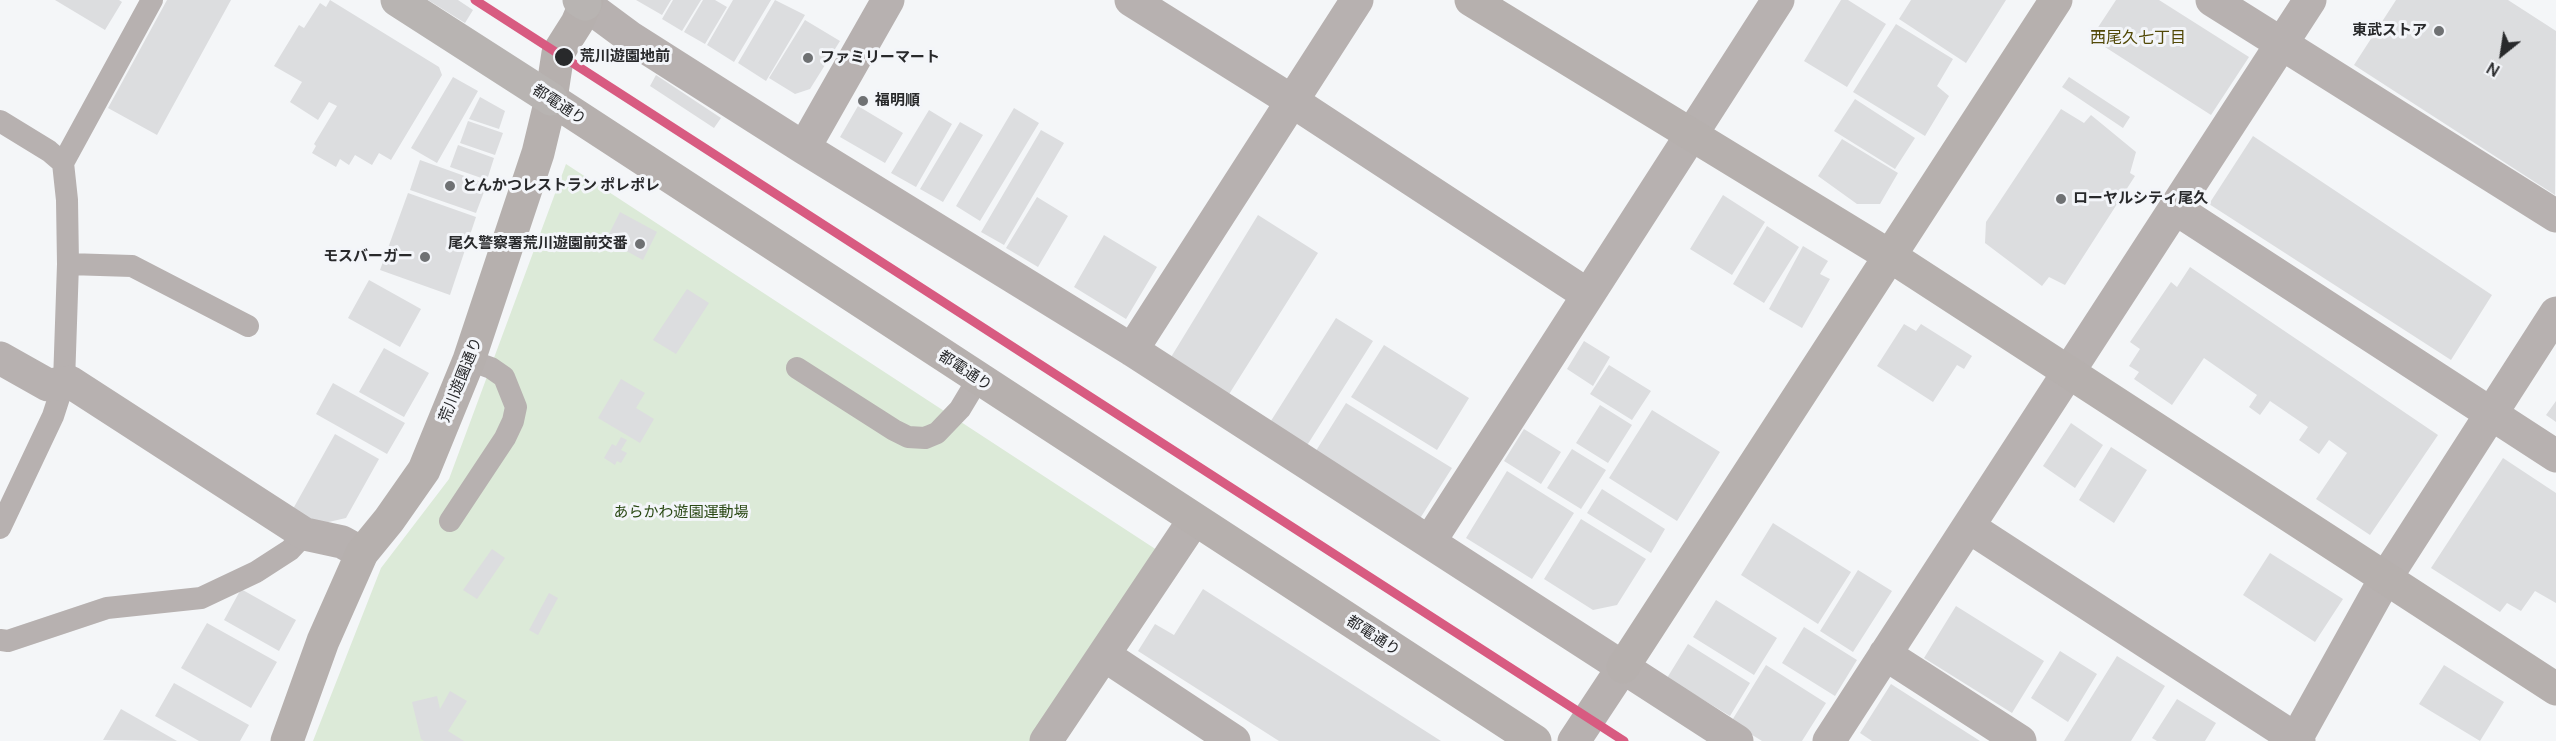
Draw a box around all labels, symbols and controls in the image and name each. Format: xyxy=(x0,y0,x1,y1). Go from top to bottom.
place label: 東武ストア xyxy=(2352,22,2427,40)
marker: 東武ストア xyxy=(2432,24,2446,38)
north arrow xyxy=(2472,24,2532,84)
district label: 西尾久七丁目 xyxy=(2090,29,2186,49)
marker: 荒川遊園地前 xyxy=(553,46,575,68)
place label: 荒川遊園地前 xyxy=(580,48,670,66)
place label: ファミリーマート xyxy=(820,49,940,67)
marker: ファミリーマート xyxy=(801,51,815,65)
text: N xyxy=(2483,57,2503,82)
street label: 都電通り xyxy=(529,81,589,129)
place label: 福明順 xyxy=(875,92,920,110)
marker: 福明順 xyxy=(856,94,870,108)
place label: とんかつレストラン ポレポレ xyxy=(462,177,660,195)
marker: とんかつレストラン ポレポレ xyxy=(443,179,457,193)
place label: ローヤルシティ尾久 xyxy=(2073,190,2208,208)
marker: ローヤルシティ尾久 xyxy=(2054,192,2068,206)
place label: 尾久警察署荒川遊園前交番 xyxy=(448,235,628,253)
marker: 尾久警察署荒川遊園前交番 xyxy=(633,237,647,251)
place label: モスバーガー xyxy=(323,248,413,266)
marker: モスバーガー xyxy=(418,250,432,264)
street label: 荒川遊園通り xyxy=(436,335,486,425)
street label: 都電通り xyxy=(935,347,995,395)
park label: あらかわ遊園運動場 xyxy=(614,504,748,522)
street label: 都電通り xyxy=(1343,612,1403,660)

